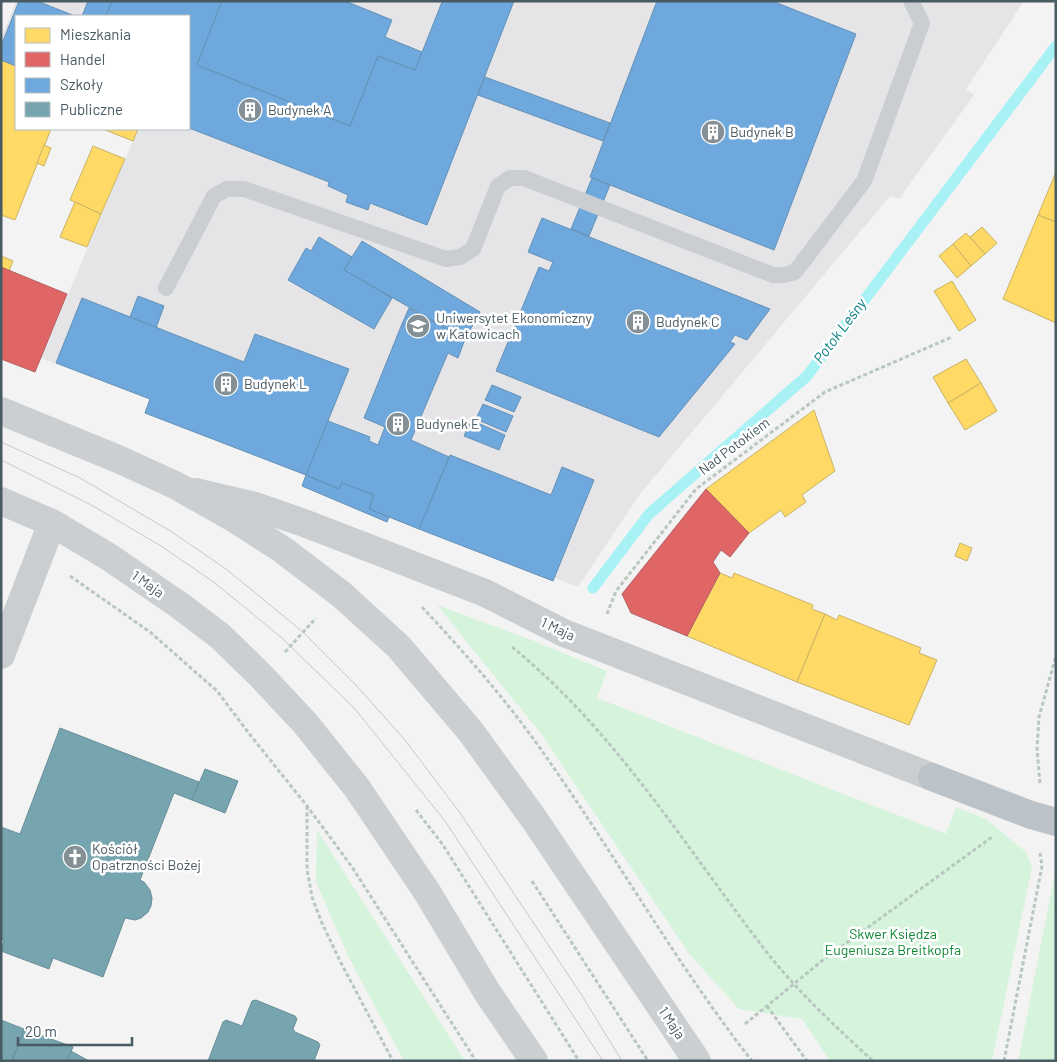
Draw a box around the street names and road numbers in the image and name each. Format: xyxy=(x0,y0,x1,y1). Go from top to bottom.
street label: Nad Potokiem xyxy=(695,413,773,478)
street label: 1 Maja xyxy=(129,566,168,601)
street label: 1 Maja xyxy=(539,613,578,644)
street label: 1 Maja xyxy=(655,1003,689,1042)

